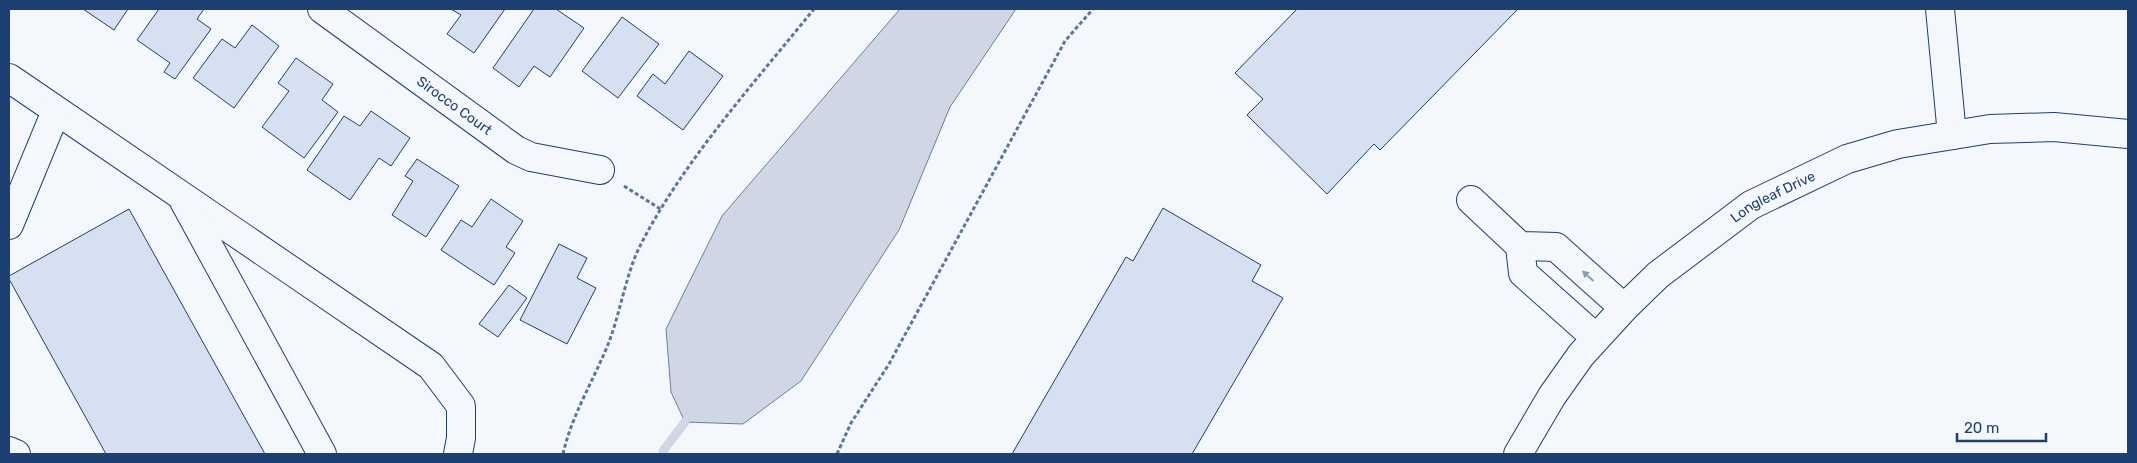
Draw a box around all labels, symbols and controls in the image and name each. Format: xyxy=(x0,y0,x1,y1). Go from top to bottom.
street label: Sirocco Court xyxy=(414,72,496,139)
street label: Longleaf Drive xyxy=(1727,167,1818,226)
one-way arrow xyxy=(1582,270,1594,282)
scale bar xyxy=(1957,410,2046,442)
text: 20 m xyxy=(1964,419,1999,437)

